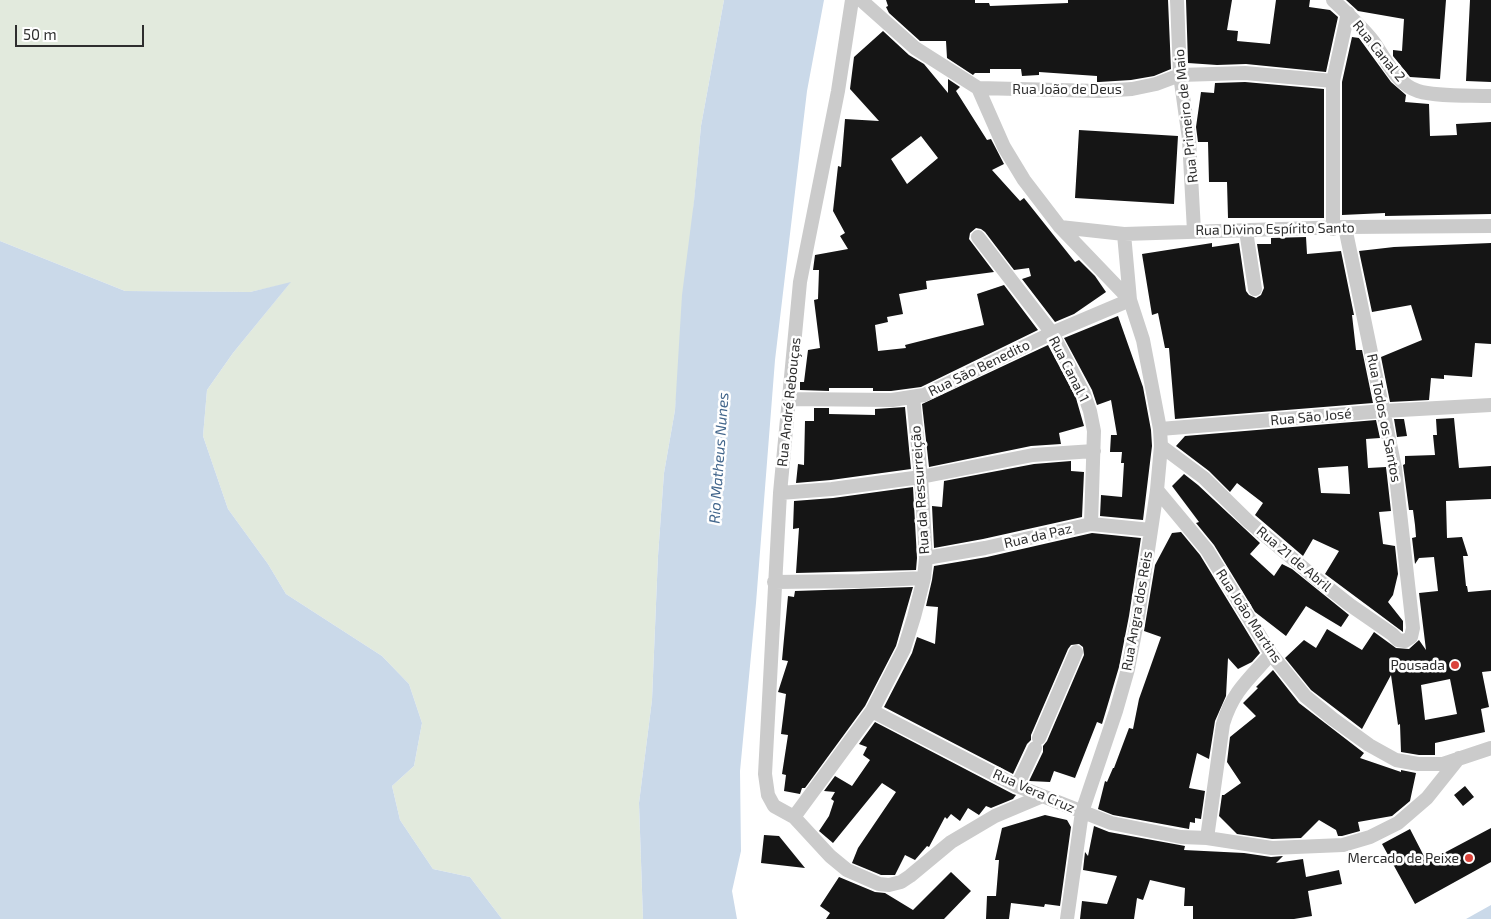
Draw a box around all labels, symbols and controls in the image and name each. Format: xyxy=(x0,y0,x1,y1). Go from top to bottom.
scale bar xyxy=(18,15,146,47)
street label: Rua Canal 2 xyxy=(1349,17,1409,85)
text: 50 m xyxy=(23,25,57,43)
street label: Rua Primeiro de Maio xyxy=(1171,48,1201,184)
street label: Rua João de Deus xyxy=(1012,81,1122,97)
street label: Rua Divino Espírito Santo xyxy=(1195,219,1355,239)
street label: Rua Canal 1 xyxy=(1045,333,1093,405)
street label: Rua André Rebouças xyxy=(774,336,804,468)
street label: Rua São Benedito xyxy=(926,336,1032,400)
street label: Rua Todos os Santos xyxy=(1363,352,1405,484)
water label: Rio Matheus Nunes xyxy=(705,392,733,524)
street label: Rua São José xyxy=(1270,405,1352,429)
street label: Rua da Ressurreição xyxy=(907,425,933,555)
street label: Rua da Paz xyxy=(1002,520,1074,552)
street label: Rua 21 de Abril xyxy=(1253,523,1335,595)
street label: Rua Angra dos Reis xyxy=(1118,550,1156,672)
street label: Rua João Martins xyxy=(1212,566,1286,666)
place label: Pousada xyxy=(1390,657,1445,673)
marker: Pousada xyxy=(1449,659,1461,671)
street label: Rua Vera Cruz xyxy=(990,765,1078,817)
place label: Mercado de Peixe xyxy=(1348,850,1459,866)
marker: Mercado de Peixe xyxy=(1463,852,1475,864)

